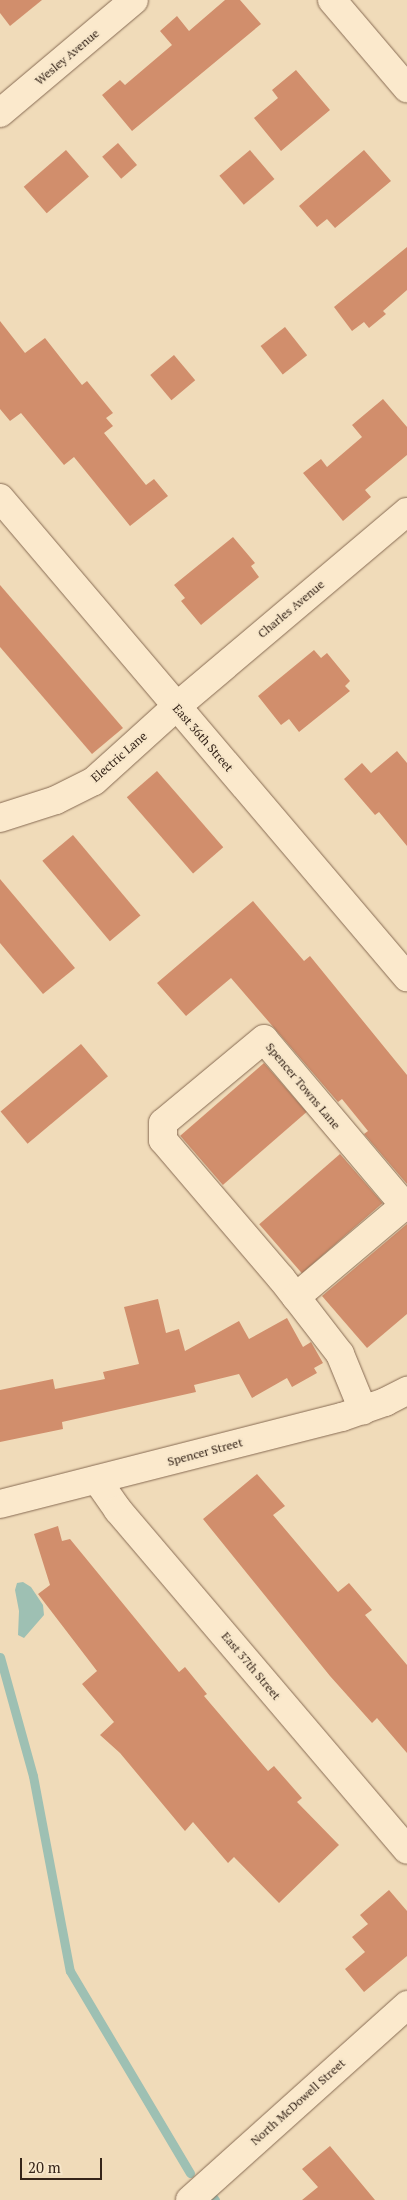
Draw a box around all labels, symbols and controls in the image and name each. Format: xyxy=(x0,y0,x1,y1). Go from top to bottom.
street label: Wesley Avenue xyxy=(32,26,102,88)
street label: Charles Avenue xyxy=(255,577,327,641)
street label: East 36th Street xyxy=(170,701,236,775)
street label: Electric Lane xyxy=(88,729,150,785)
street label: Spencer Towns Lane xyxy=(263,1040,343,1132)
street label: Spencer Street xyxy=(166,1435,244,1469)
street label: East 37th Street xyxy=(218,1629,284,1703)
street label: North McDowell Street xyxy=(248,2056,348,2148)
scale bar xyxy=(22,2148,105,2180)
text: 20 m xyxy=(28,2157,61,2177)

